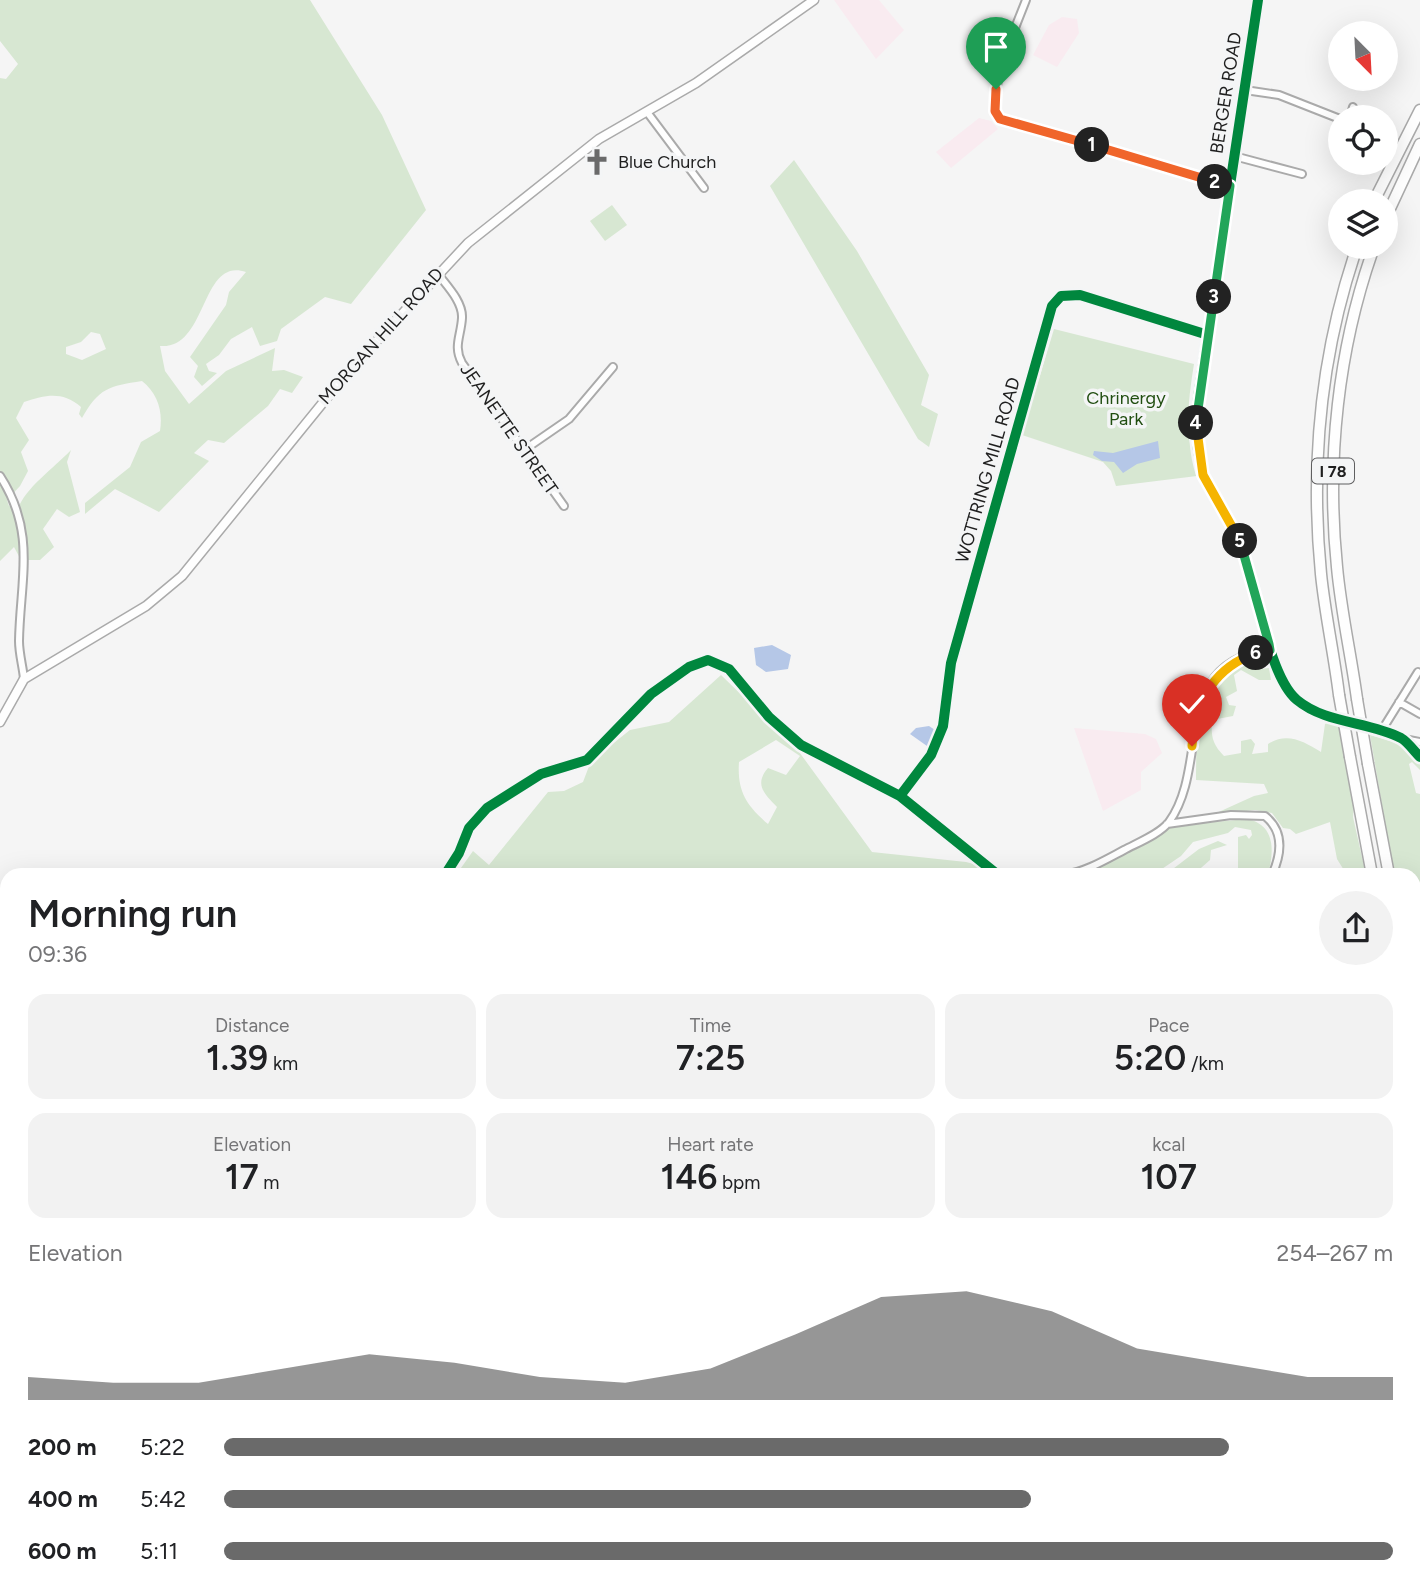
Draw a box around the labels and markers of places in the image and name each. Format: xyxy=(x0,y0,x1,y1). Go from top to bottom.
pin xyxy=(966,17,1026,89)
pin: 1 xyxy=(1074,128,1110,162)
church icon: Blue Church xyxy=(582,147,612,177)
place label: Blue Church xyxy=(618,151,716,173)
pin: 2 xyxy=(1198,164,1232,200)
pin: 3 xyxy=(1196,280,1232,314)
pin: 4 xyxy=(1178,406,1214,440)
pin: 5 xyxy=(1222,524,1258,558)
pin: 6 xyxy=(1238,636,1274,670)
pin xyxy=(1162,674,1222,746)

